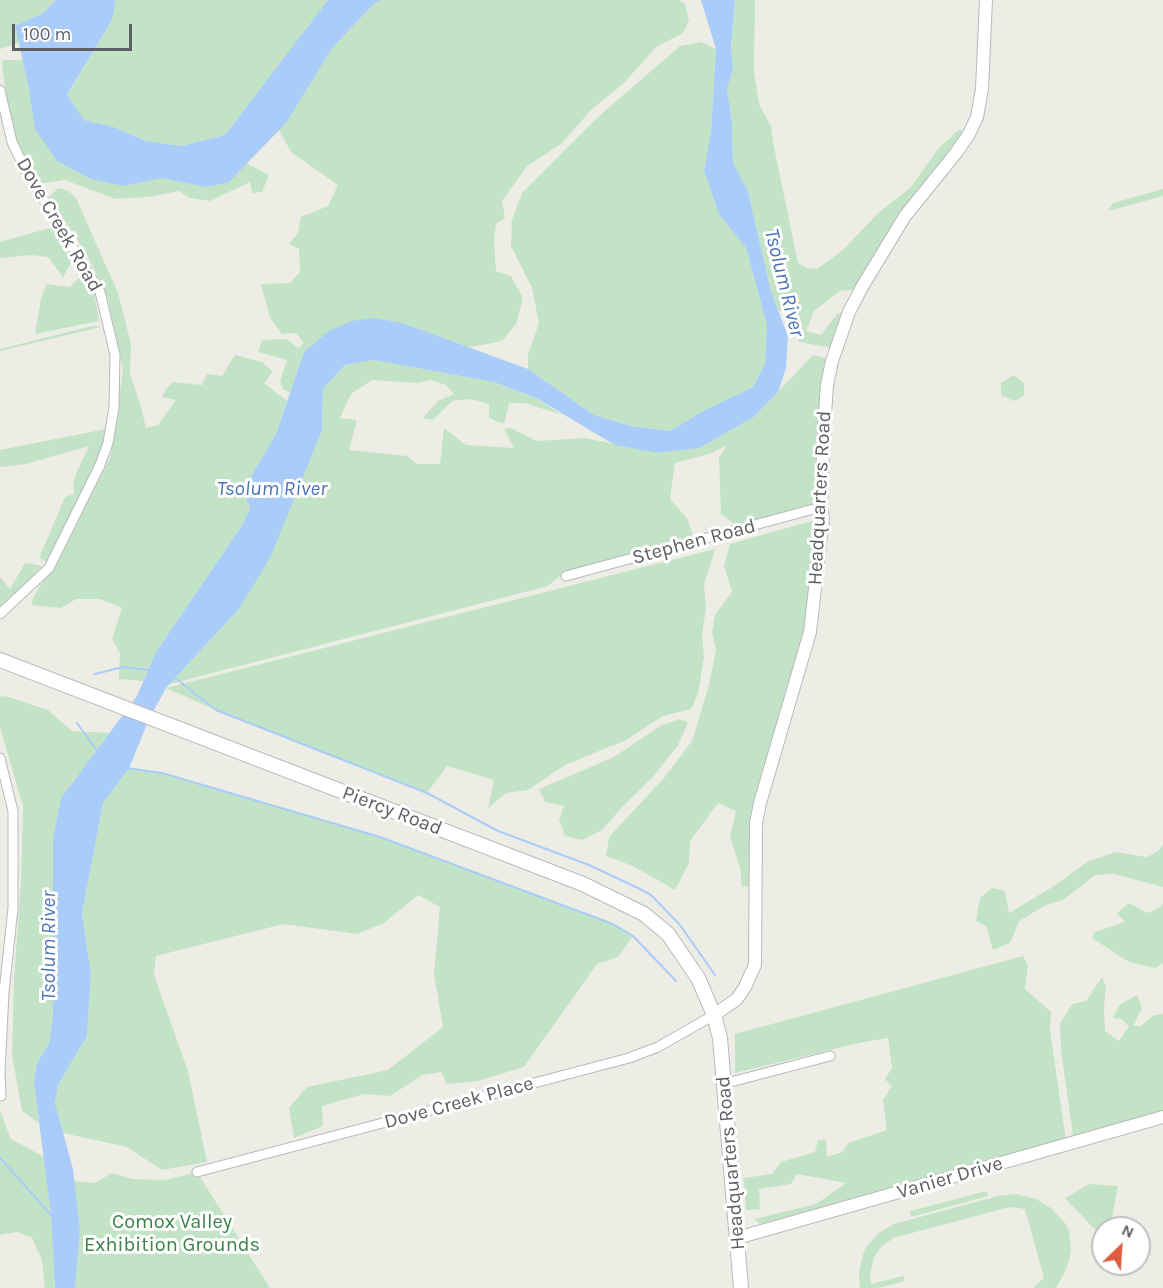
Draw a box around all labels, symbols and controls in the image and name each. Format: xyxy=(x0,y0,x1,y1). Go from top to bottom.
scale bar xyxy=(15,12,135,50)
text: 100 m xyxy=(23,23,71,45)
street label: Dove Creek Road xyxy=(11,153,107,297)
water label: Tsolum River xyxy=(758,226,810,340)
street label: Headquarters Road xyxy=(803,410,837,586)
water label: Tsolum River xyxy=(217,476,327,502)
street label: Stephen Road xyxy=(630,514,758,570)
street label: Piercy Road xyxy=(339,781,445,841)
water label: Tsolum River xyxy=(36,891,62,1001)
street label: Dove Creek Place xyxy=(382,1072,536,1134)
street label: Headquarters Road xyxy=(711,1075,751,1251)
street label: Vanier Drive xyxy=(894,1151,1006,1205)
park label: Comox Valley Exhibition Grounds xyxy=(84,1210,260,1257)
north arrow xyxy=(1091,1216,1151,1276)
text: N xyxy=(1119,1220,1137,1242)

